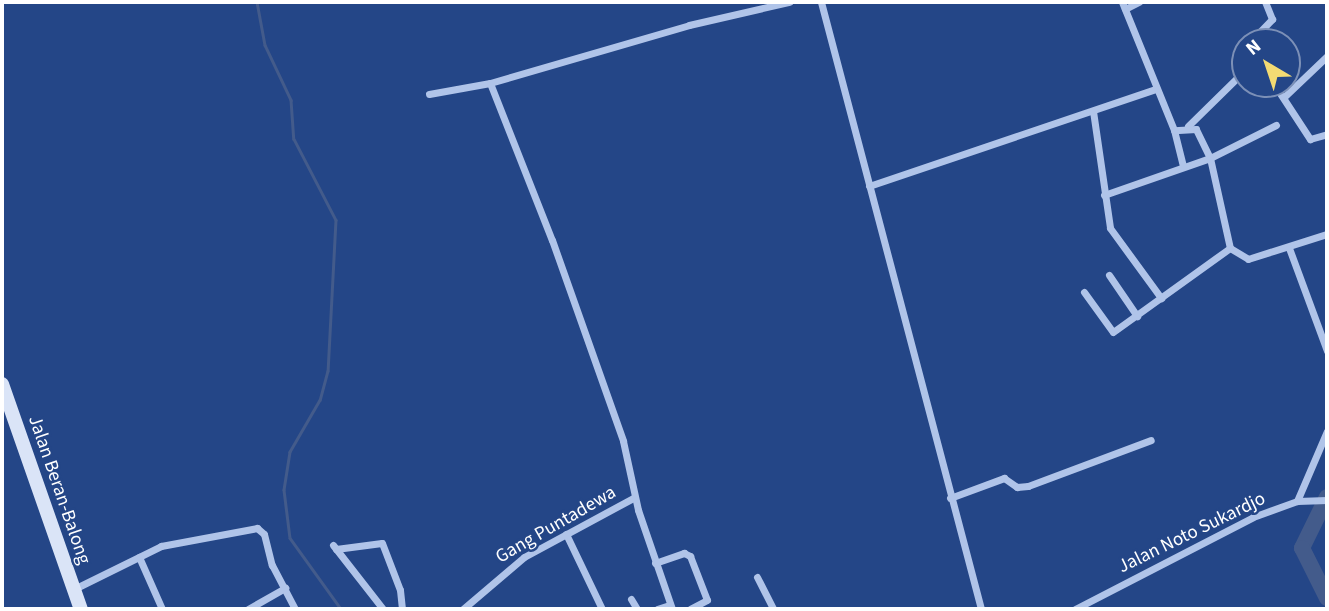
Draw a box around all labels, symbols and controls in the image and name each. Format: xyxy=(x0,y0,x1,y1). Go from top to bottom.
north arrow xyxy=(1231,28,1301,98)
text: N xyxy=(1240,33,1267,62)
street label: Jalan Beran-Balong xyxy=(23,413,95,567)
street label: Gang Puntadewa xyxy=(492,481,620,569)
street label: Jalan Noto Sukardjo xyxy=(1115,487,1269,579)

